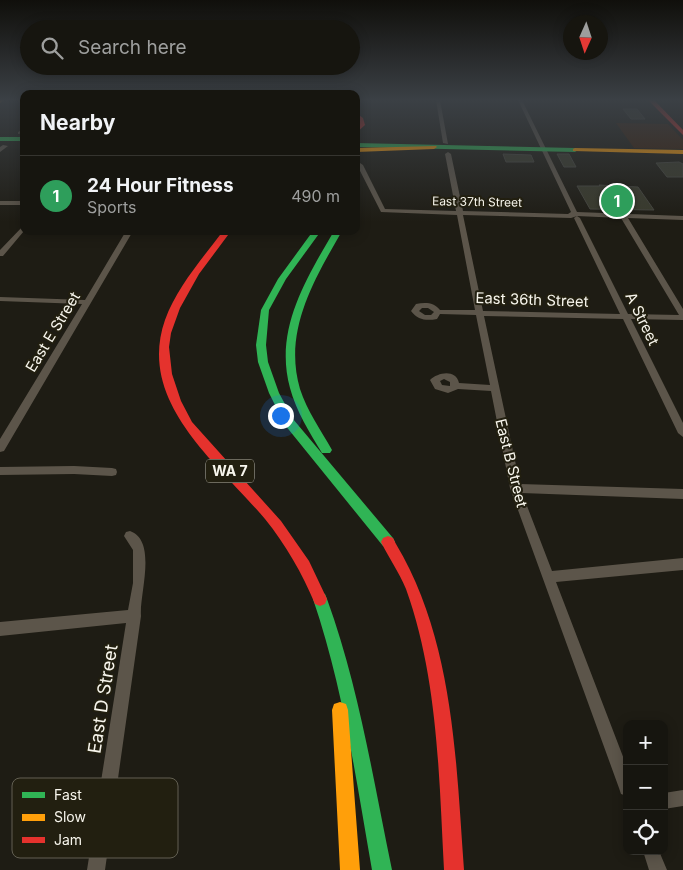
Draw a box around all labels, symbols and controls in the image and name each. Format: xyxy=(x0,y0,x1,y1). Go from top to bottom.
north arrow xyxy=(563,15,608,60)
search box xyxy=(20,20,360,75)
icon: search xyxy=(38,34,66,62)
text: Search here xyxy=(78,36,187,59)
text: Nearby xyxy=(40,110,115,135)
text: 24 Hour Fitness xyxy=(87,174,234,197)
pin: 1 xyxy=(601,182,633,220)
text: 1 xyxy=(53,186,59,206)
text: 490 m xyxy=(291,186,340,206)
street label: East 37th Street xyxy=(432,193,522,210)
text: Sports xyxy=(87,197,136,217)
street label: East E Street xyxy=(21,288,84,375)
street label: East 36th Street xyxy=(475,288,589,311)
street label: A Street xyxy=(621,289,663,349)
your location xyxy=(268,403,294,429)
street label: East B Street xyxy=(491,417,532,509)
road number: WA 7 xyxy=(206,460,254,482)
street label: East D Street xyxy=(84,643,122,755)
map controls xyxy=(623,720,668,855)
button: + xyxy=(623,720,668,765)
button: − xyxy=(623,765,668,810)
legend xyxy=(12,778,178,858)
text: Fast xyxy=(54,786,82,803)
text: Slow xyxy=(54,808,86,825)
button: locate xyxy=(623,810,668,855)
text: Jam xyxy=(54,831,82,848)

